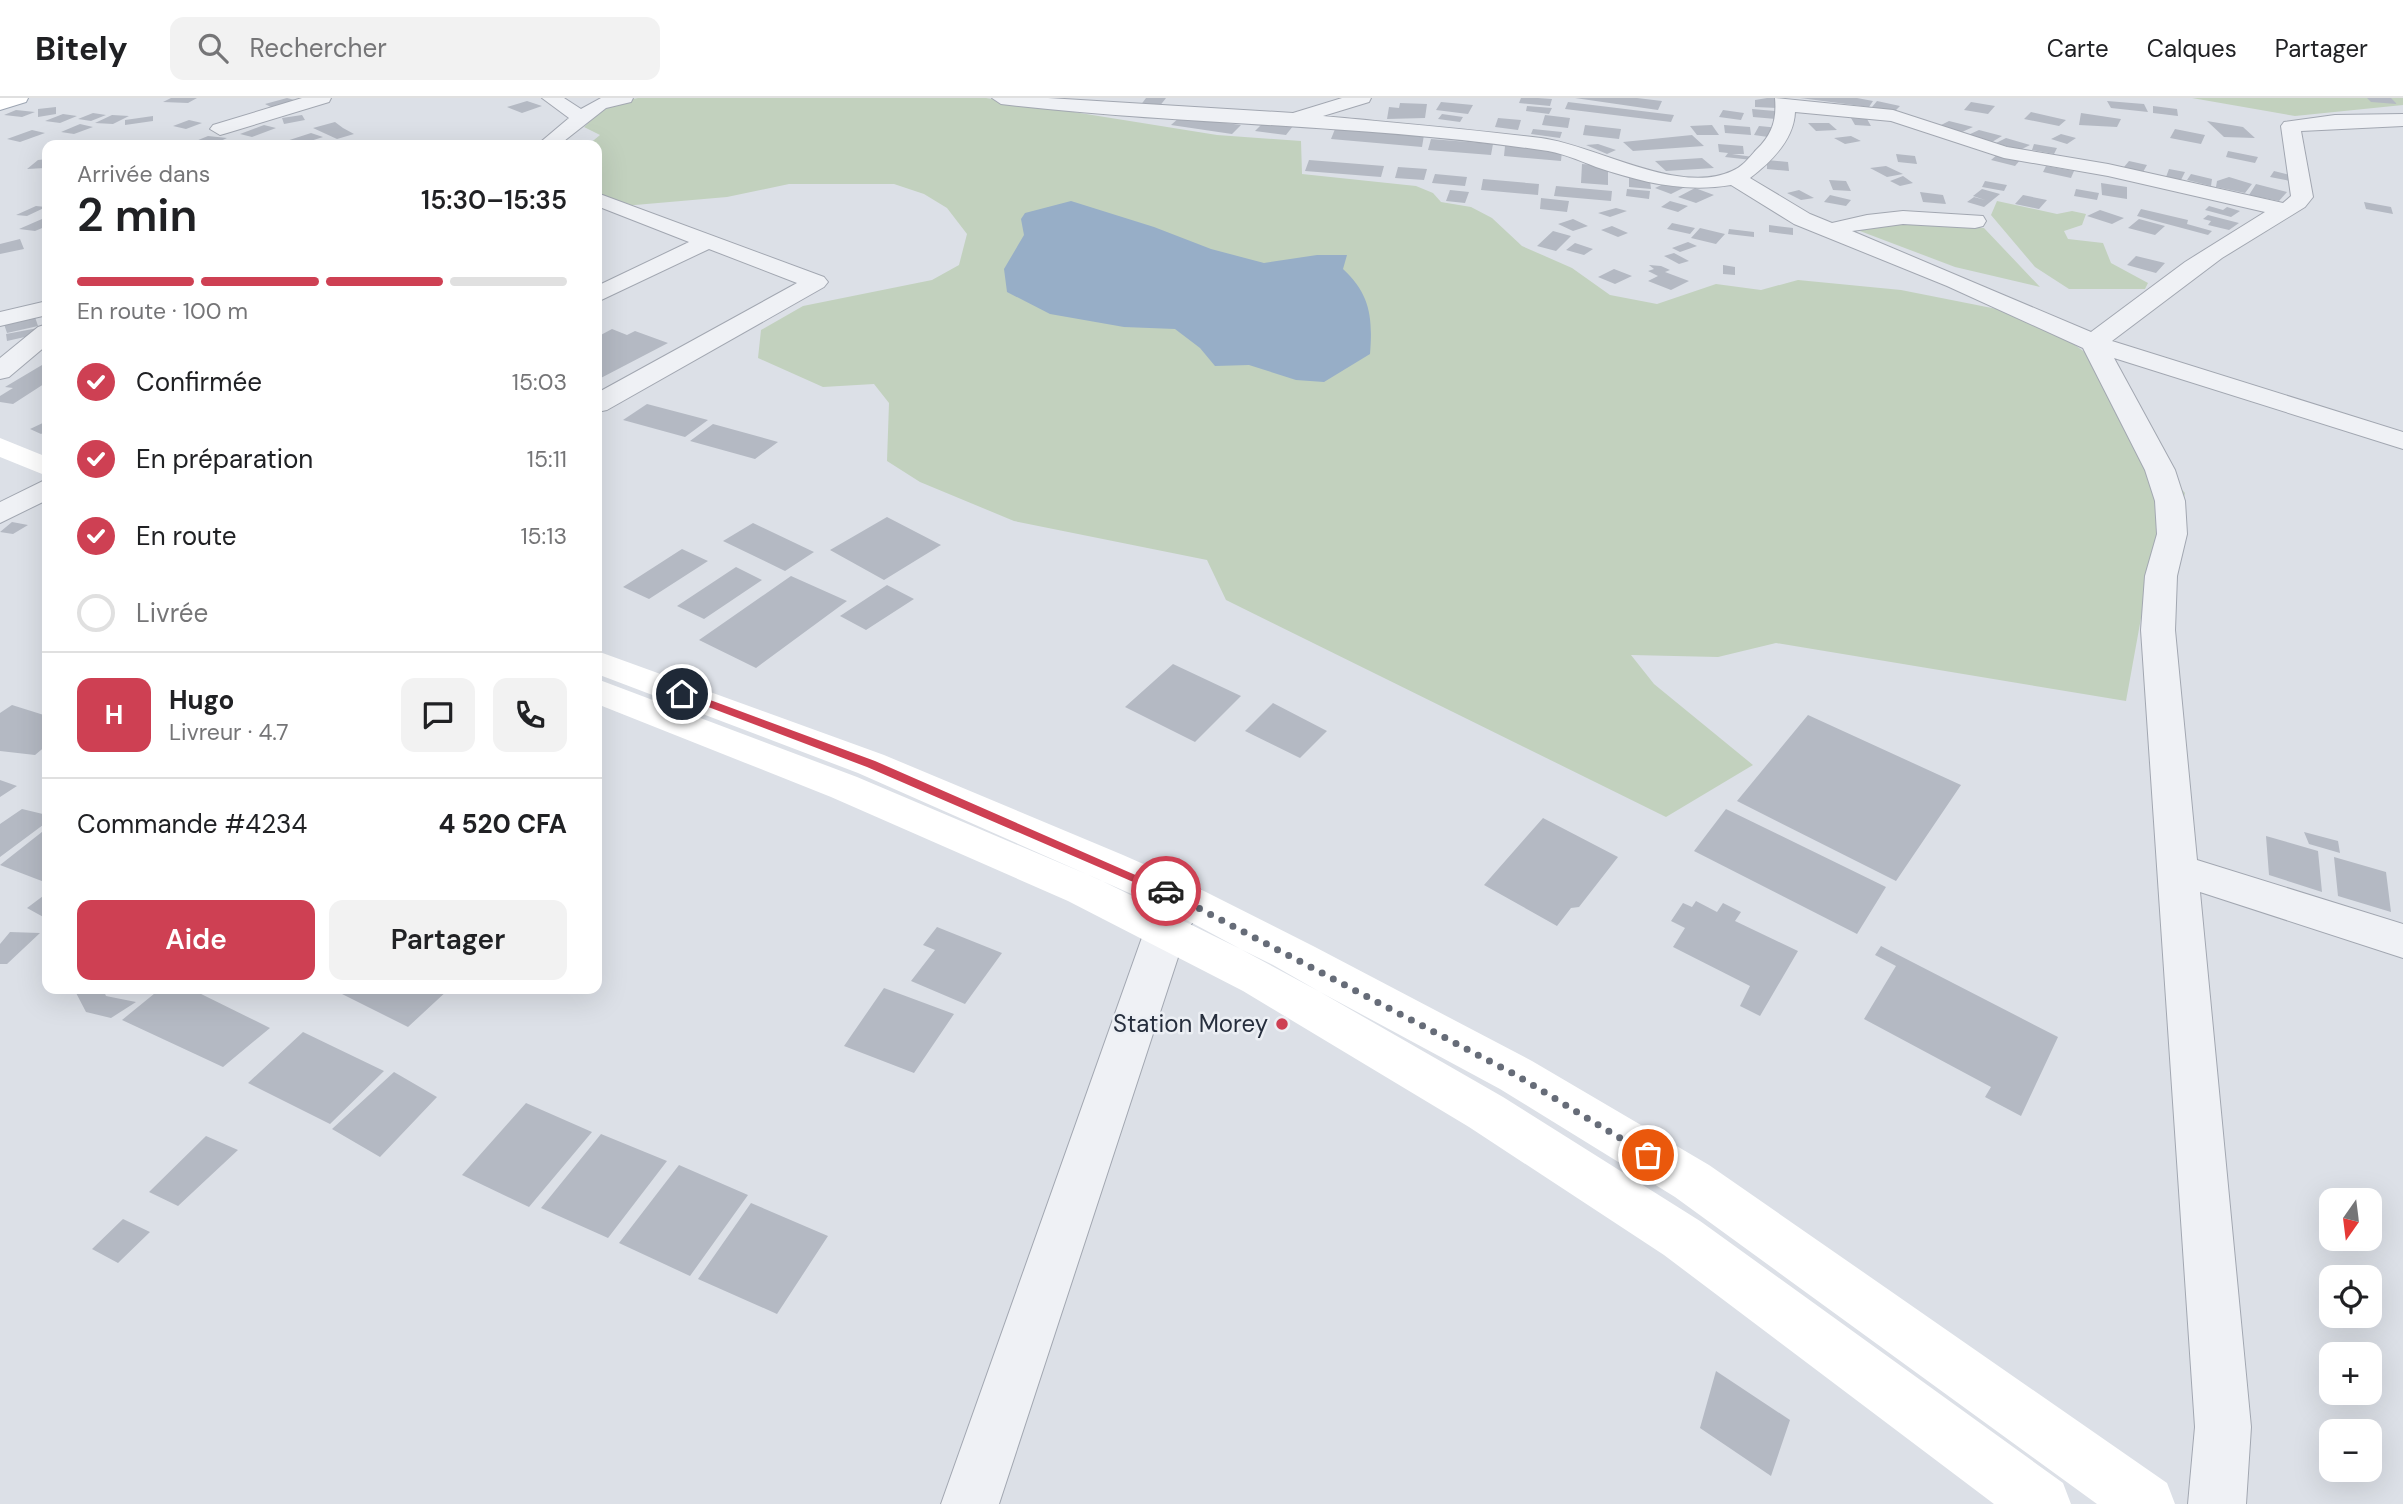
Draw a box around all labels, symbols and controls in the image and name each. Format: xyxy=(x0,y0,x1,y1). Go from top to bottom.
search box xyxy=(170,17,660,80)
text: Bitely xyxy=(35,27,128,70)
icon: search xyxy=(194,29,232,67)
text: Rechercher xyxy=(250,31,387,65)
text: Carte xyxy=(2047,33,2109,64)
text: Calques xyxy=(2147,33,2237,64)
text: Partager xyxy=(2275,33,2368,64)
text: Arrivée dans xyxy=(77,159,210,189)
text: 15:30–15:35 xyxy=(421,183,567,217)
text: 2 min xyxy=(77,185,197,245)
text: En route · 100 m xyxy=(77,296,248,326)
icon: check xyxy=(77,363,115,401)
text: Confirmée xyxy=(136,365,262,399)
text: 15:03 xyxy=(512,367,567,397)
icon: check xyxy=(77,440,115,478)
text: En préparation xyxy=(136,442,313,476)
text: 15:11 xyxy=(527,444,567,474)
icon: check xyxy=(77,517,115,555)
text: En route xyxy=(136,519,237,553)
text: 15:13 xyxy=(520,521,567,551)
text: Livrée xyxy=(136,596,208,630)
pin xyxy=(652,664,712,724)
icon: home xyxy=(663,675,701,713)
button: chat xyxy=(401,678,475,752)
button: phone xyxy=(493,678,567,752)
text: Hugo xyxy=(169,683,234,717)
text: H xyxy=(105,698,123,732)
text: Livreur · 4.7 xyxy=(169,717,289,747)
text: Commande #4234 xyxy=(77,807,307,841)
text: 4 520 CFA xyxy=(439,807,567,841)
courier xyxy=(1131,856,1201,926)
icon: car xyxy=(1147,872,1185,910)
button: Aide xyxy=(77,900,315,980)
button: Partager xyxy=(329,900,567,980)
place label: Station Morey xyxy=(1113,1008,1268,1039)
marker: Station Morey xyxy=(1274,1016,1290,1032)
pin xyxy=(1618,1125,1678,1185)
icon: bag xyxy=(1629,1136,1667,1174)
north arrow xyxy=(2319,1188,2382,1251)
map controls xyxy=(2319,1188,2382,1482)
button: locate xyxy=(2319,1265,2382,1328)
button: + xyxy=(2319,1342,2382,1405)
button: − xyxy=(2319,1419,2382,1482)

